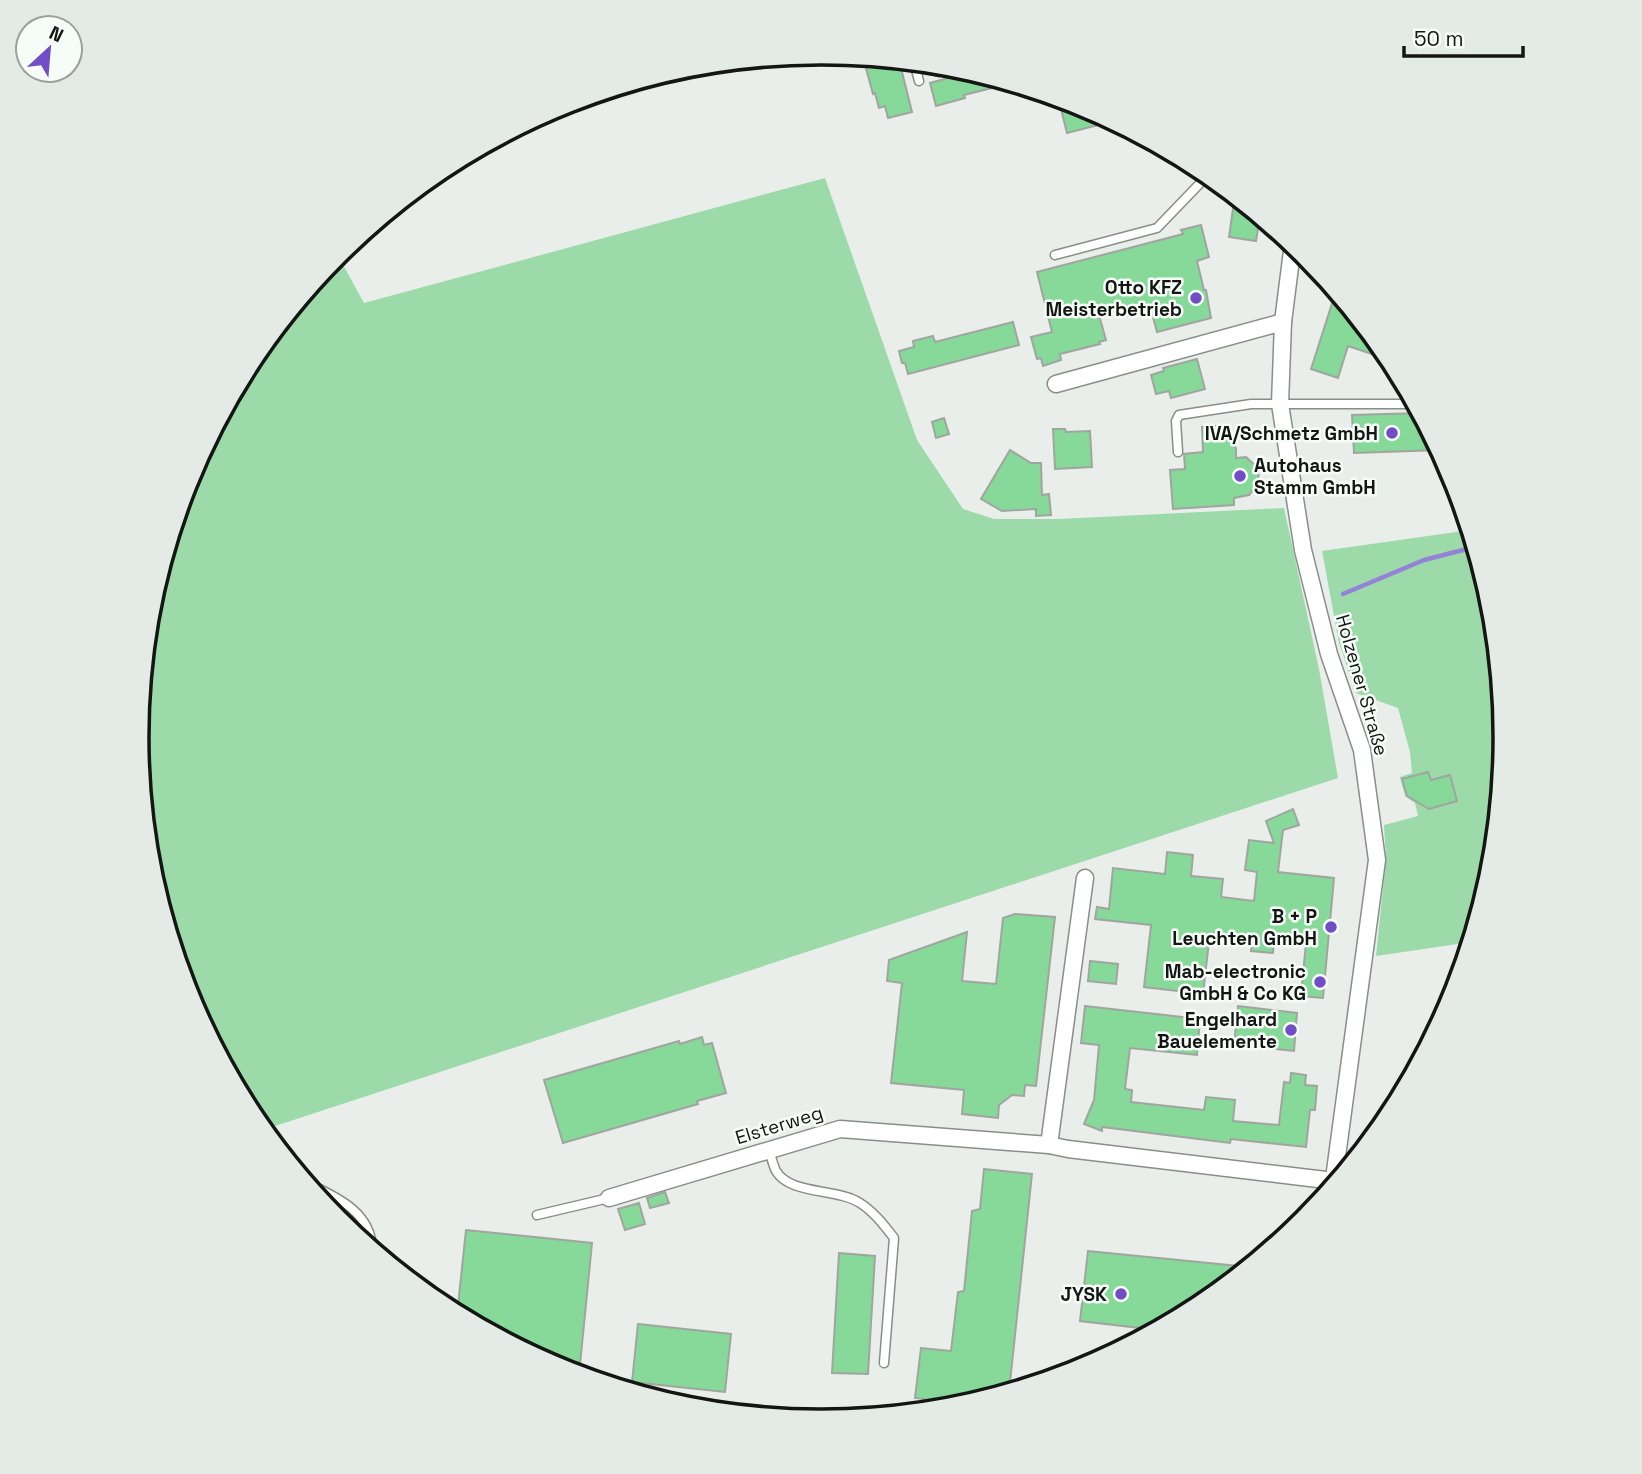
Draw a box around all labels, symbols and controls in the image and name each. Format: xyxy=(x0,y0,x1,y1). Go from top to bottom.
north arrow xyxy=(14,14,84,84)
scale bar xyxy=(1404,14,1523,58)
text: N xyxy=(45,20,67,48)
text: 50 m xyxy=(1414,25,1464,52)
place label: Otto KFZ Meisterbetrieb xyxy=(1046,275,1182,322)
marker: Otto KFZ Meisterbetrieb xyxy=(1188,290,1204,306)
place label: IVA/Schmetz GmbH xyxy=(1205,421,1378,446)
marker: IVA/Schmetz GmbH xyxy=(1384,425,1400,441)
place label: Autohaus Stamm GmbH xyxy=(1254,453,1376,500)
marker: Autohaus Stamm GmbH xyxy=(1232,468,1248,484)
street label: Holzener Straße xyxy=(1330,611,1394,759)
place label: B + P Leuchten GmbH xyxy=(1172,904,1317,951)
marker: B + P Leuchten GmbH xyxy=(1323,919,1339,935)
place label: Mab-electronic GmbH & Co KG xyxy=(1165,959,1306,1006)
marker: Mab-electronic GmbH & Co KG xyxy=(1312,974,1328,990)
place label: Engelhard Bauelemente xyxy=(1157,1007,1277,1054)
marker: Engelhard Bauelemente xyxy=(1283,1022,1299,1038)
street label: Elsterweg xyxy=(732,1100,826,1150)
place label: JYSK xyxy=(1061,1282,1107,1307)
marker: JYSK xyxy=(1113,1286,1129,1302)

